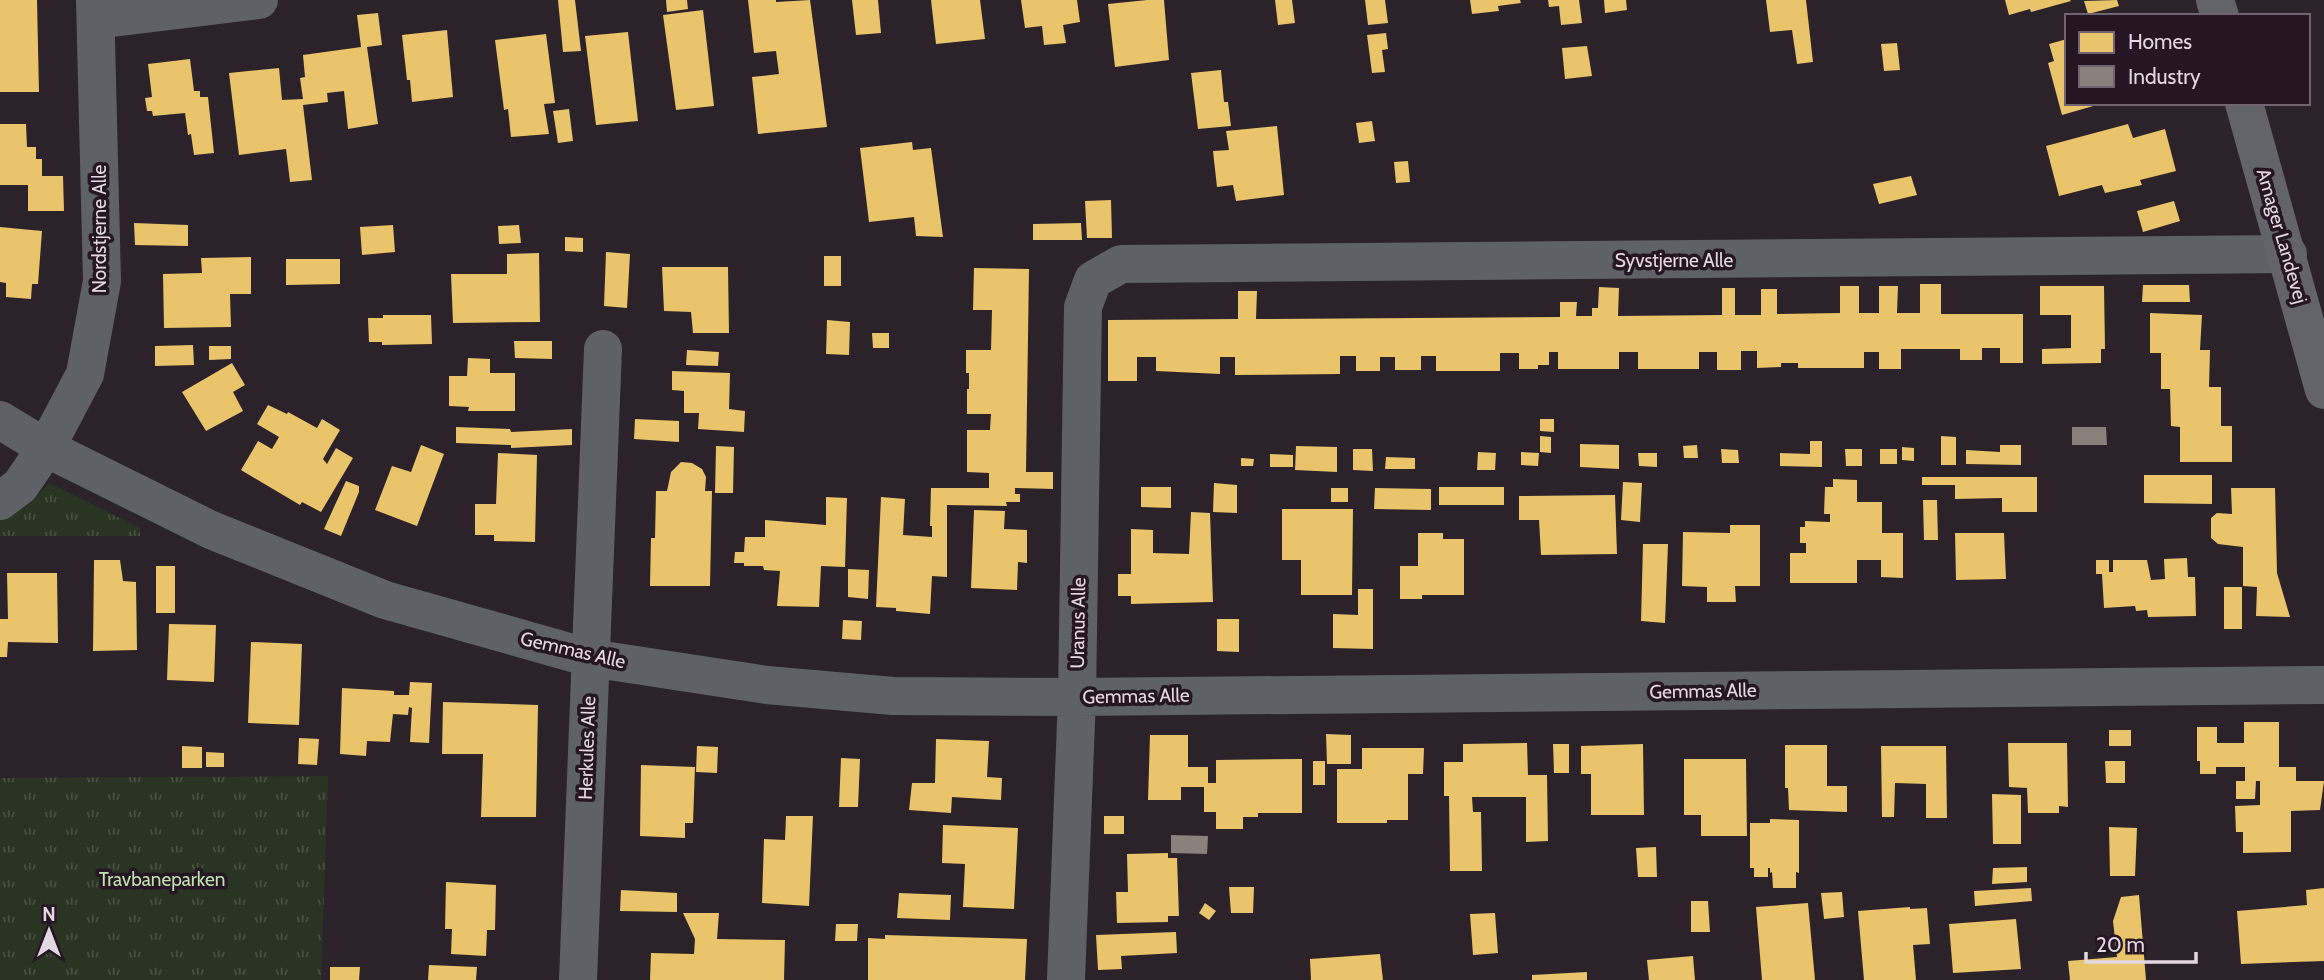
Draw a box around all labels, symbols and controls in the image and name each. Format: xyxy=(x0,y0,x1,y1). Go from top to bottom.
legend xyxy=(2065,14,2310,105)
text: Homes xyxy=(2128,29,2192,54)
text: Industry xyxy=(2128,64,2201,89)
street label: Nordstjerne Alle xyxy=(88,164,111,293)
street label: Amager Landevej xyxy=(2252,166,2312,306)
street label: Syvstjerne Alle xyxy=(1615,249,1734,272)
street label: Uranus Alle xyxy=(1066,577,1090,669)
street label: Gemmas Alle xyxy=(518,627,628,673)
street label: Gemmas Alle xyxy=(1649,679,1757,703)
street label: Gemmas Alle xyxy=(1082,684,1190,708)
street label: Herkules Alle xyxy=(574,695,600,800)
park label: Travbaneparken xyxy=(99,868,225,891)
north arrow xyxy=(14,896,84,966)
text: N xyxy=(42,903,56,926)
scale bar xyxy=(2086,920,2196,964)
text: 20 m xyxy=(2096,932,2145,957)

